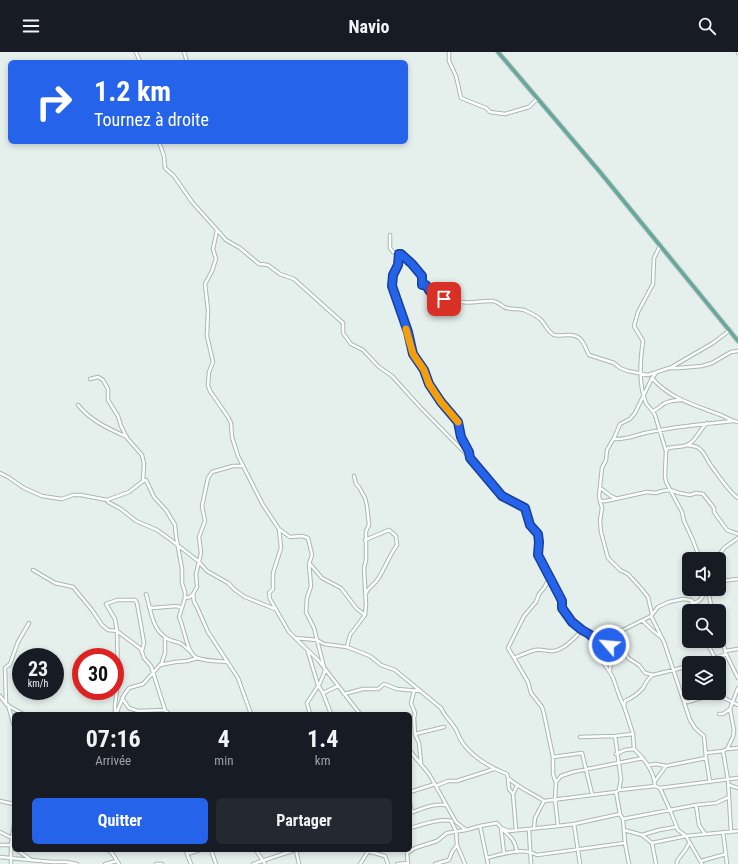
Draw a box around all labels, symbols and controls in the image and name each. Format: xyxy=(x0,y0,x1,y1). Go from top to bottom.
icon: menu xyxy=(20,15,42,37)
icon: search xyxy=(696,15,718,37)
text: Navio xyxy=(349,16,389,37)
text: 1.2 km xyxy=(94,75,171,108)
icon: right xyxy=(28,76,80,128)
text: Tournez à droite xyxy=(94,109,209,130)
pin xyxy=(427,282,461,316)
icon: arrive xyxy=(433,288,455,310)
map controls xyxy=(682,552,726,700)
button: sound xyxy=(682,552,726,596)
button: search xyxy=(682,604,726,648)
position arrow xyxy=(588,624,630,666)
speed limit sign: 30 xyxy=(72,648,124,700)
button: layers xyxy=(682,656,726,700)
text: 23 xyxy=(28,657,48,681)
text: km/h xyxy=(28,678,48,689)
text: 07:16 xyxy=(86,725,141,753)
text: 4 xyxy=(218,725,230,753)
text: 1.4 xyxy=(307,725,338,753)
text: Arrivée xyxy=(95,753,131,768)
text: min xyxy=(214,753,233,768)
text: km xyxy=(315,753,331,768)
button: Quitter xyxy=(32,798,208,844)
button: Partager xyxy=(216,798,392,844)

